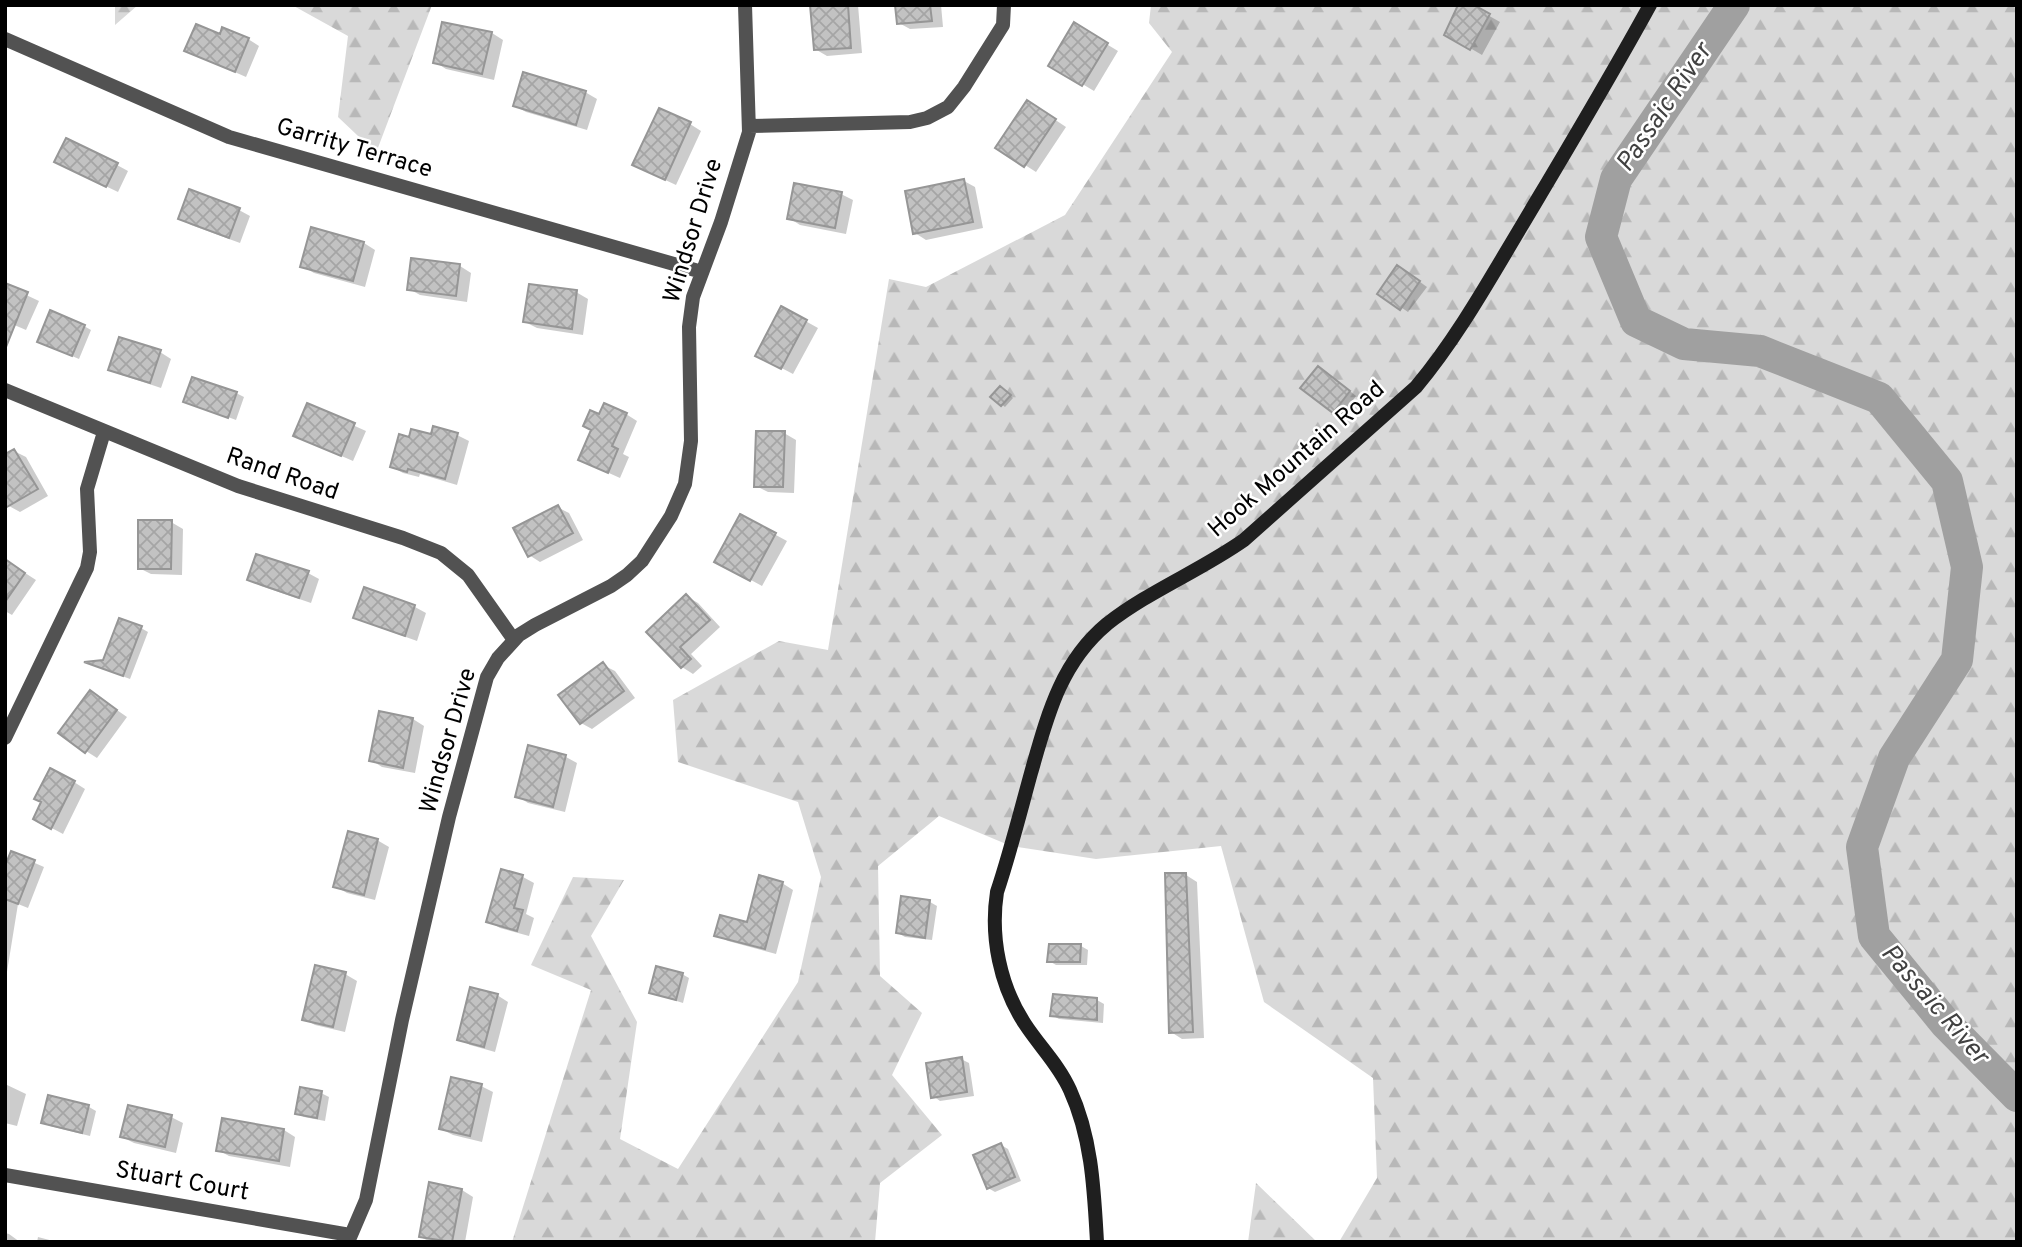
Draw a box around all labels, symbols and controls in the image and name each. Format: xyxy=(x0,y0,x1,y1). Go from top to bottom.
water label: Passaic River xyxy=(1610,35,1721,179)
street label: Garrity Terrace xyxy=(272,112,436,186)
street label: Windsor Drive xyxy=(658,155,730,307)
street label: Hook Mountain Road xyxy=(1203,375,1391,545)
street label: Rand Road xyxy=(222,442,342,508)
street label: Windsor Drive xyxy=(414,665,484,817)
water label: Passaic River xyxy=(1873,938,1997,1074)
street label: Stuart Court xyxy=(113,1155,251,1209)

